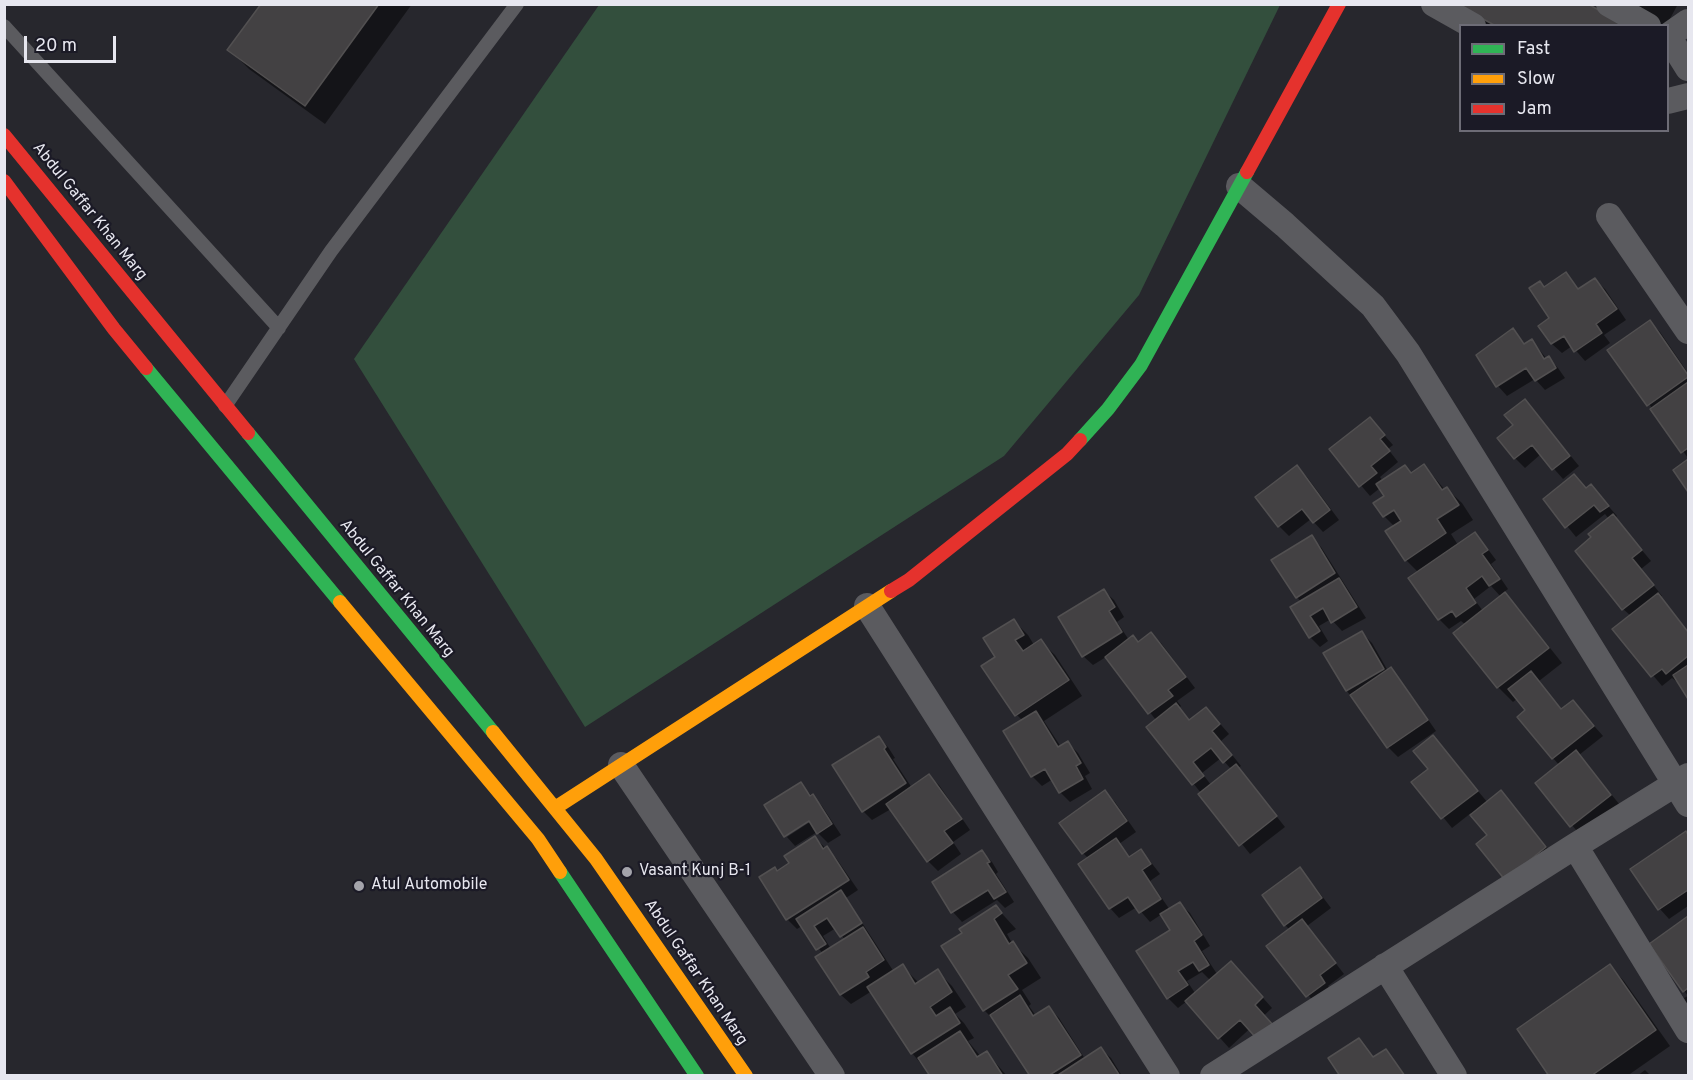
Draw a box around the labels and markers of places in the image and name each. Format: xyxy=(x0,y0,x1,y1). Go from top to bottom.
place label: Vasant Kunj B-1 xyxy=(639,862,751,882)
marker: Vasant Kunj B-1 xyxy=(620,865,634,879)
place label: Atul Automobile xyxy=(371,876,487,896)
marker: Atul Automobile xyxy=(352,879,366,893)

